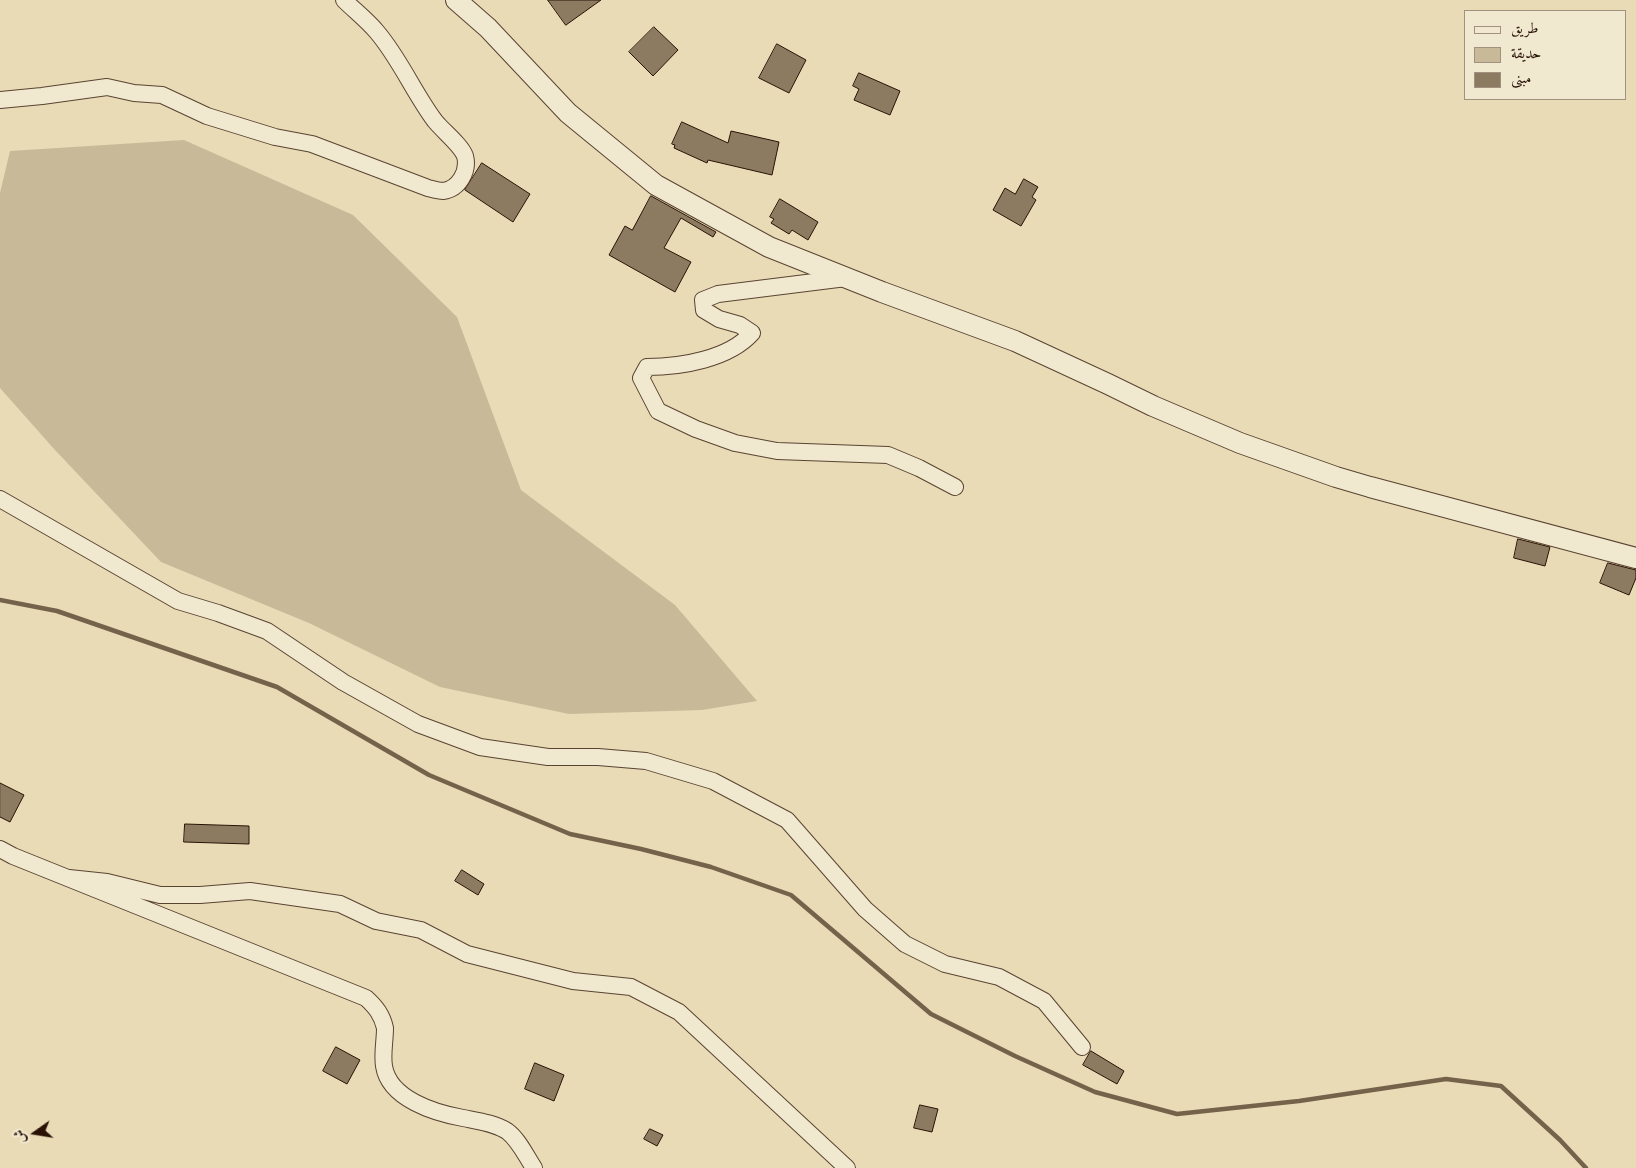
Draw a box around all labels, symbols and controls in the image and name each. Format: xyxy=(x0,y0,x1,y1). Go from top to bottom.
legend xyxy=(1464,10,1626,100)
text: طريق xyxy=(1511,19,1538,38)
text: حديقة xyxy=(1511,44,1541,63)
text: مبنى xyxy=(1511,69,1531,88)
north arrow xyxy=(10,1108,60,1158)
text: ش xyxy=(10,1128,31,1145)

